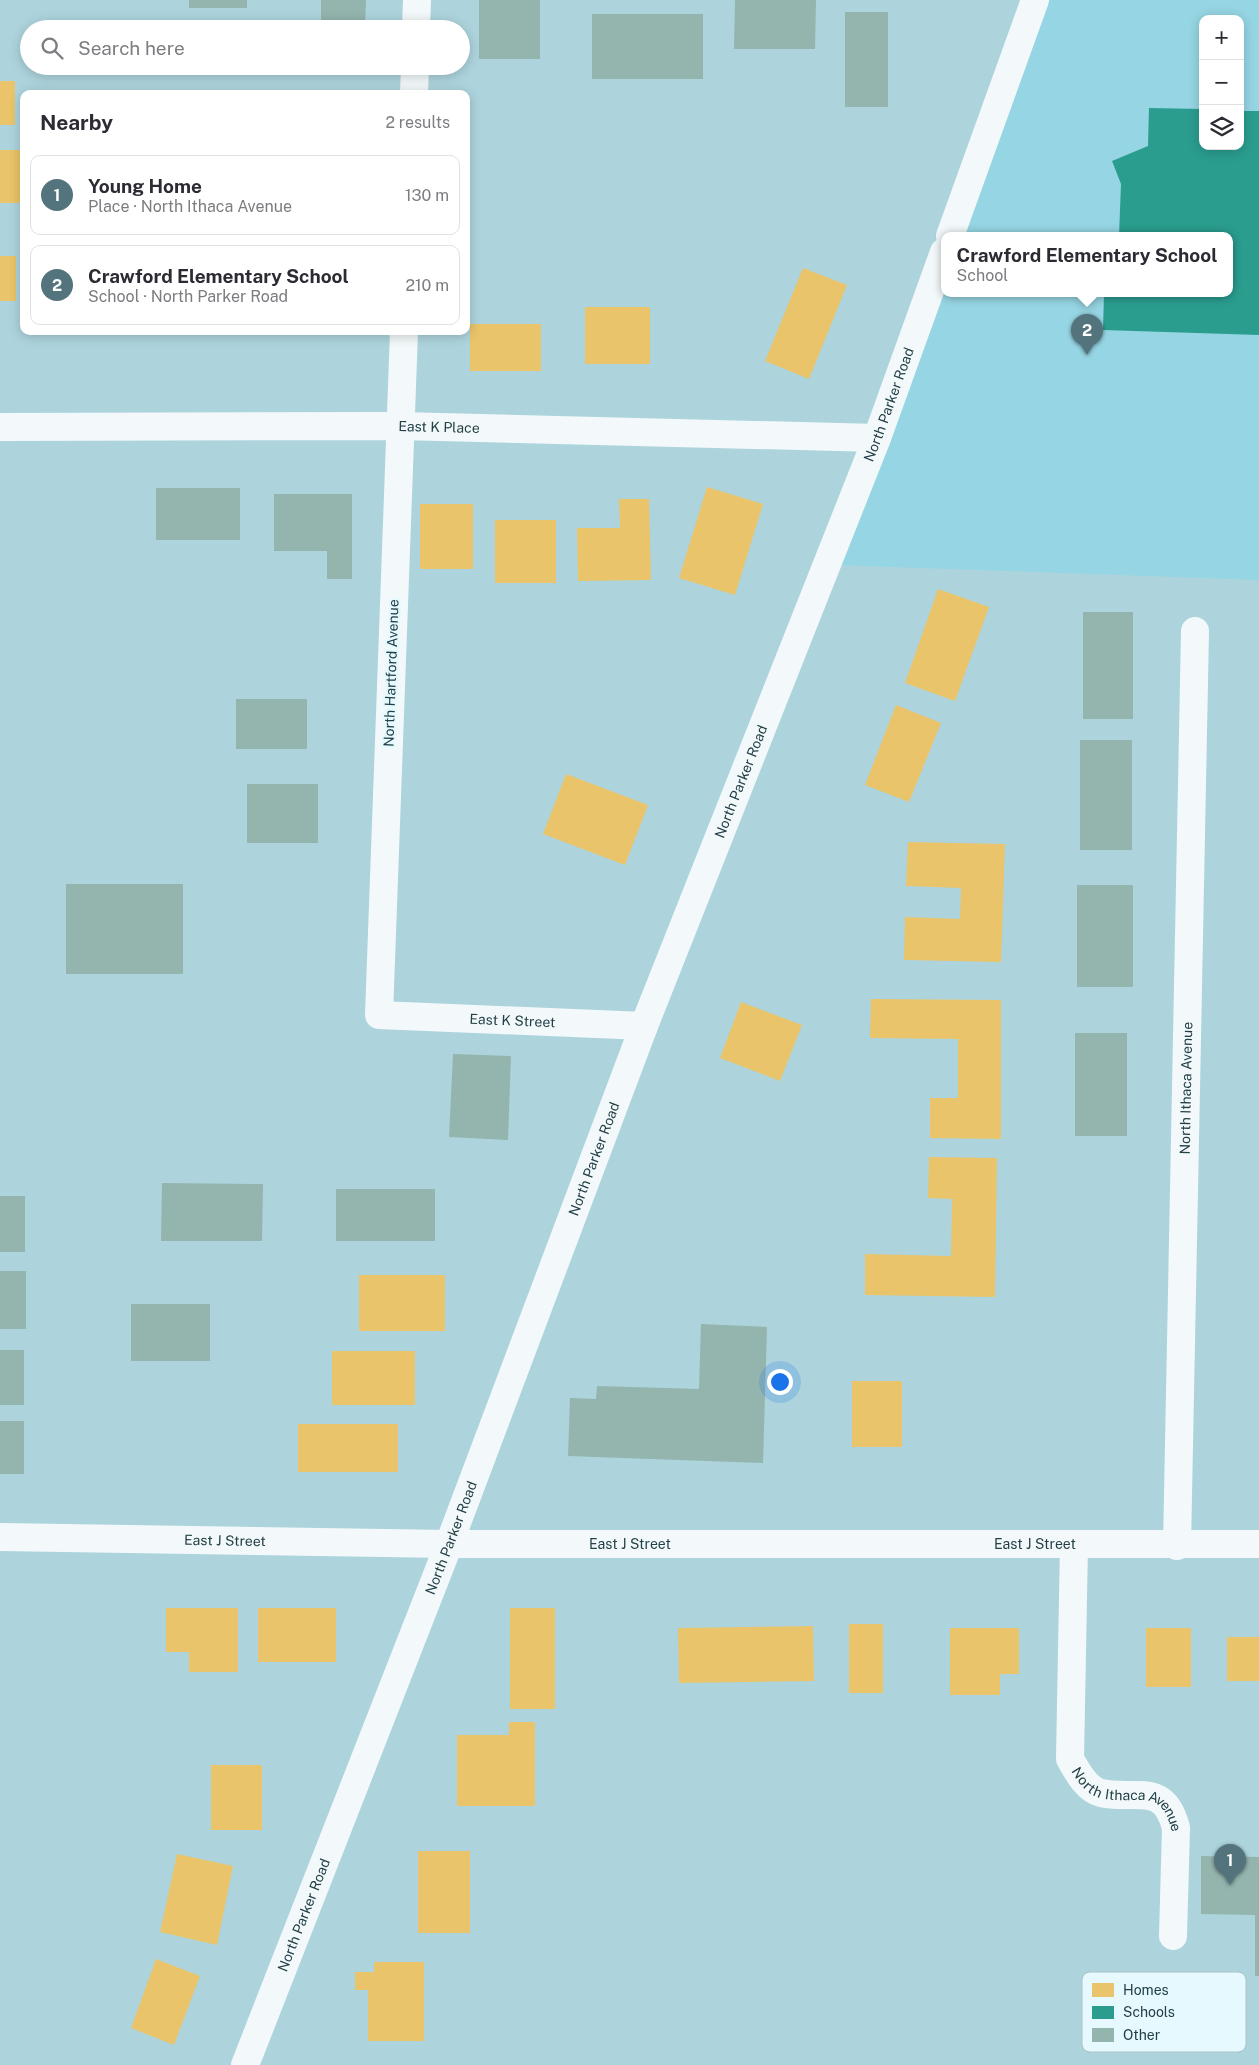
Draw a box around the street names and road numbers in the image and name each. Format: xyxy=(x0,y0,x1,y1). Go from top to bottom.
street label: North Parker Road xyxy=(861,345,917,464)
street label: East K Place xyxy=(398,418,480,436)
street label: North Hartford Avenue xyxy=(380,599,402,747)
street label: North Parker Road xyxy=(711,723,770,840)
street label: East K Street xyxy=(469,1011,556,1030)
street label: North Ithaca Avenue xyxy=(1177,1022,1195,1155)
street label: North Parker Road xyxy=(565,1100,623,1218)
street label: North Parker Road xyxy=(422,1479,480,1597)
street label: East J Street xyxy=(184,1532,266,1549)
street label: East J Street xyxy=(589,1536,671,1552)
street label: East J Street xyxy=(994,1536,1076,1552)
street label: North Ithaca Avenue xyxy=(1069,1764,1185,1833)
street label: North Parker Road xyxy=(274,1856,333,1974)

